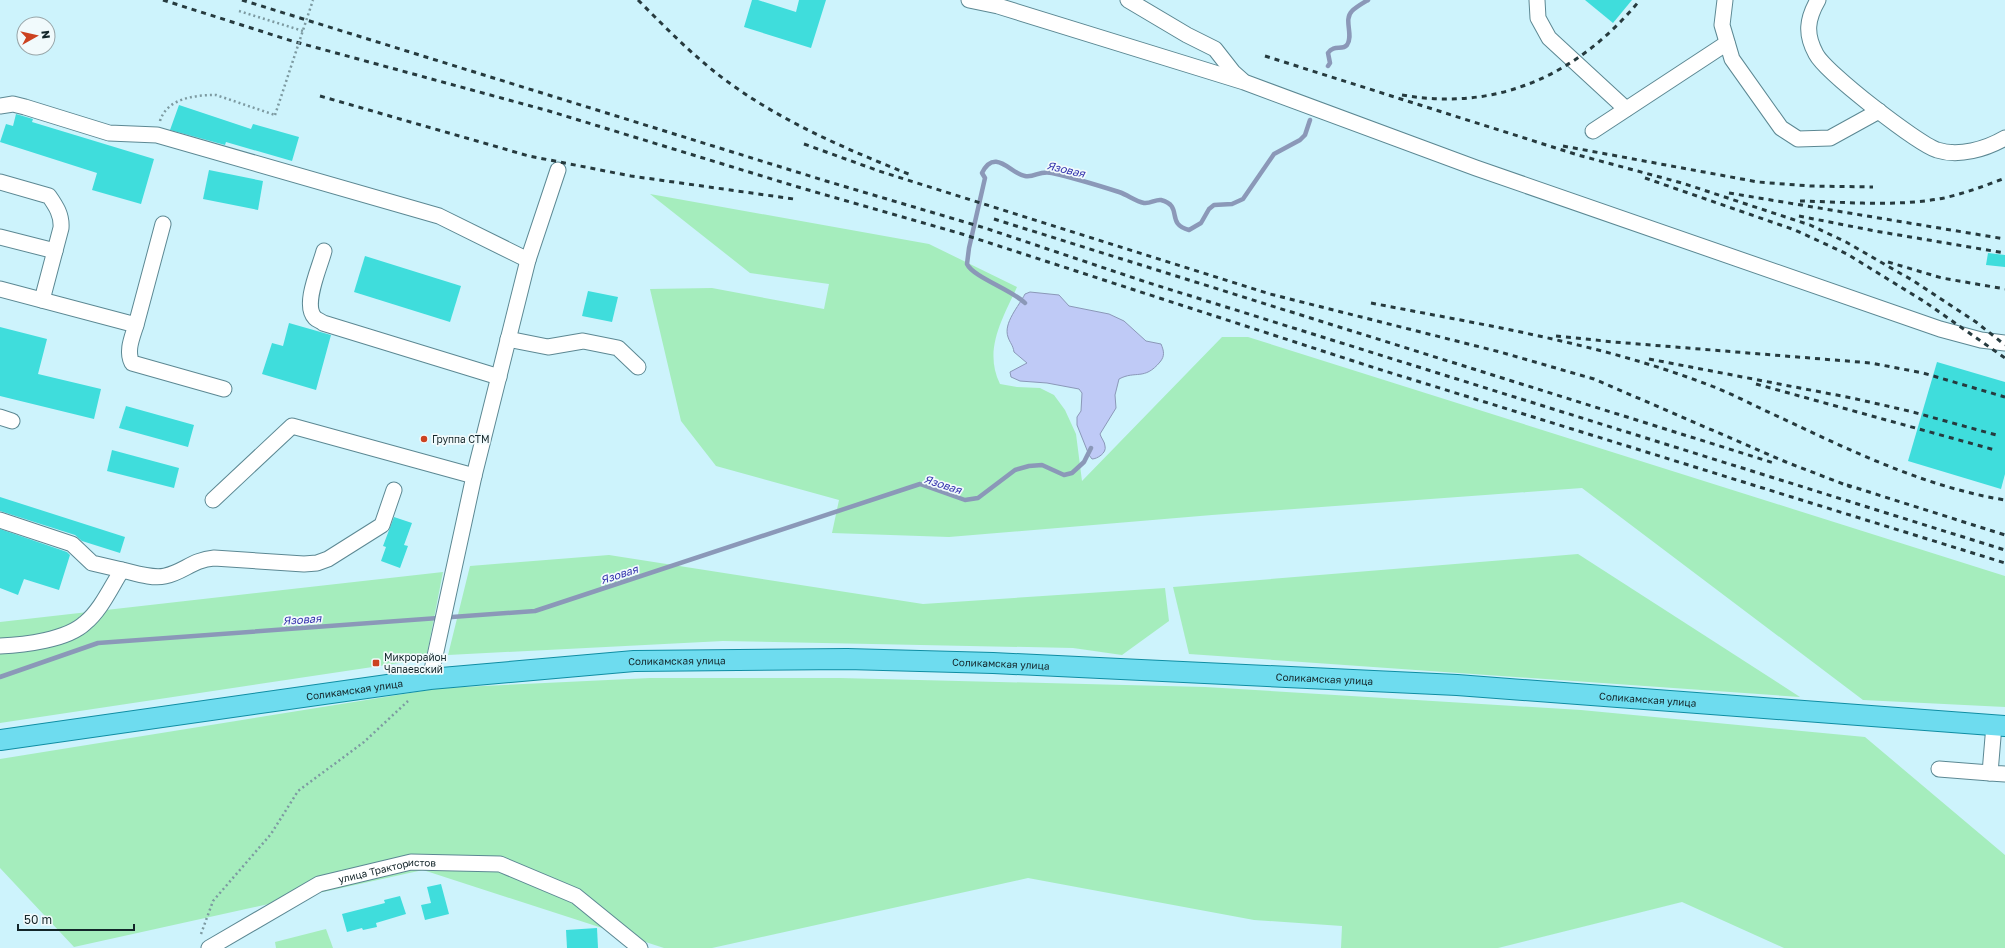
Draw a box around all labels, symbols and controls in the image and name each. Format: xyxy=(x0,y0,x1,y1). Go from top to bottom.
north arrow xyxy=(16,16,56,56)
text: N xyxy=(39,29,53,40)
water label: Язовая xyxy=(1046,158,1087,180)
place label: Группа СТМ xyxy=(432,433,490,445)
marker: Группа СТМ xyxy=(419,434,429,444)
water label: Язовая xyxy=(923,472,964,496)
water label: Язовая xyxy=(599,562,640,586)
water label: Язовая xyxy=(282,611,322,627)
place label: Микрорайон Чапаевский xyxy=(384,651,447,675)
street label: Соликамская улица xyxy=(628,654,726,667)
street label: Соликамская улица xyxy=(952,656,1050,672)
marker: Микрорайон Чапаевский xyxy=(371,658,381,668)
street label: Соликамская улица xyxy=(1275,670,1373,687)
street label: Соликамская улица xyxy=(305,677,404,703)
street label: Соликамская улица xyxy=(1599,690,1697,709)
street label: улица Трактористов xyxy=(337,856,436,885)
scale bar xyxy=(18,906,134,932)
text: 50 m xyxy=(24,912,52,927)

